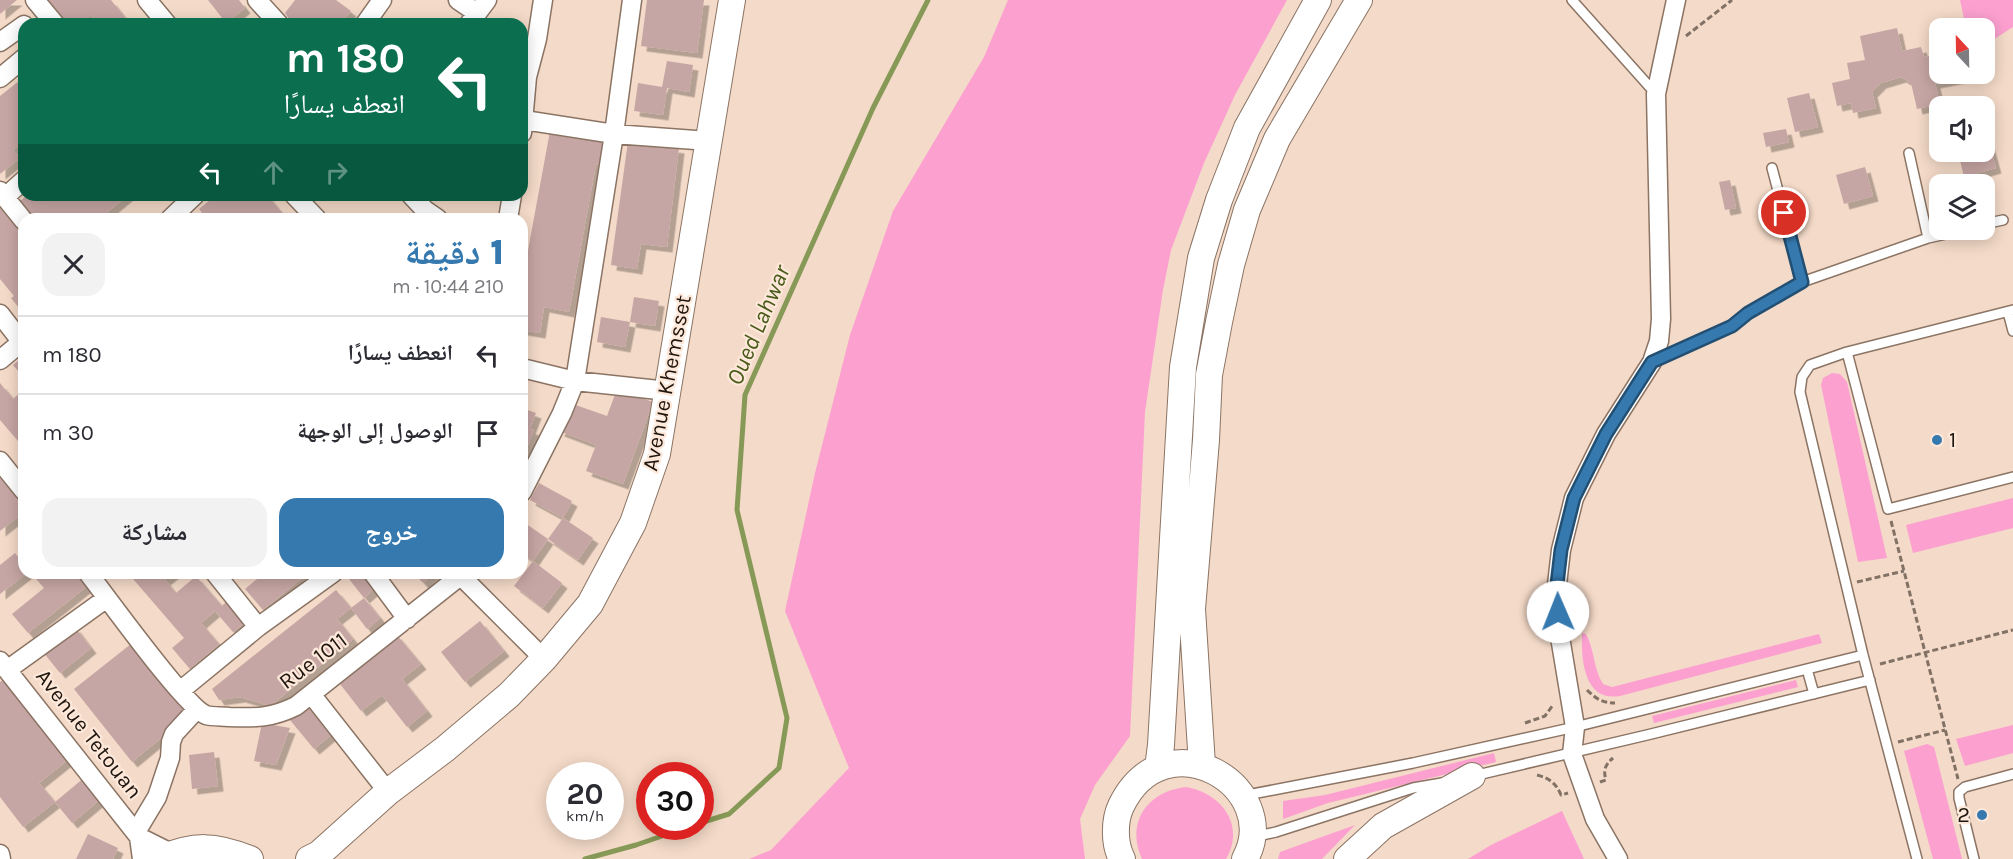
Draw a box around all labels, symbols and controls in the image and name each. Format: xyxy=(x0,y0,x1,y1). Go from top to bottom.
north arrow xyxy=(1929,18,1995,84)
map controls xyxy=(1929,18,1995,240)
text: 180 m xyxy=(286,33,405,83)
icon: left xyxy=(426,42,504,120)
text: انعطف يسارًا xyxy=(284,88,405,120)
button: sound xyxy=(1929,96,1995,162)
icon: left xyxy=(194,156,227,189)
icon: ahead xyxy=(257,156,290,189)
icon: right xyxy=(320,156,353,189)
button: layers xyxy=(1929,174,1995,240)
pin xyxy=(1758,187,1809,238)
icon: arrive xyxy=(1767,196,1800,229)
text: 1 دقيقة xyxy=(405,231,504,273)
button: close xyxy=(42,233,105,296)
water label: Oued Lahwar xyxy=(720,260,796,389)
text: 210 m · 10:44 xyxy=(392,275,504,298)
street label: Avenue Khemsset xyxy=(637,293,697,473)
icon: left xyxy=(471,339,504,372)
text: انعطف يسارًا xyxy=(348,340,453,366)
text: 180 m xyxy=(42,342,102,368)
icon: arrive xyxy=(471,417,504,450)
text: الوصول إلى الوجهة xyxy=(297,418,453,444)
text: 30 m xyxy=(42,420,94,446)
place label: 1 xyxy=(1949,427,1956,453)
marker: 1 xyxy=(1930,433,1944,447)
button: مشاركة xyxy=(42,498,267,567)
button: خروج xyxy=(279,498,504,567)
position arrow xyxy=(1526,580,1590,644)
street label: Rue 1011 xyxy=(274,627,352,695)
street label: Avenue Tetouan xyxy=(30,664,148,804)
speed limit sign: 30 xyxy=(636,762,714,840)
text: 20 xyxy=(566,776,604,812)
place label: 2 xyxy=(1957,802,1970,828)
text: km/h xyxy=(566,807,604,825)
marker: 2 xyxy=(1975,808,1989,822)

